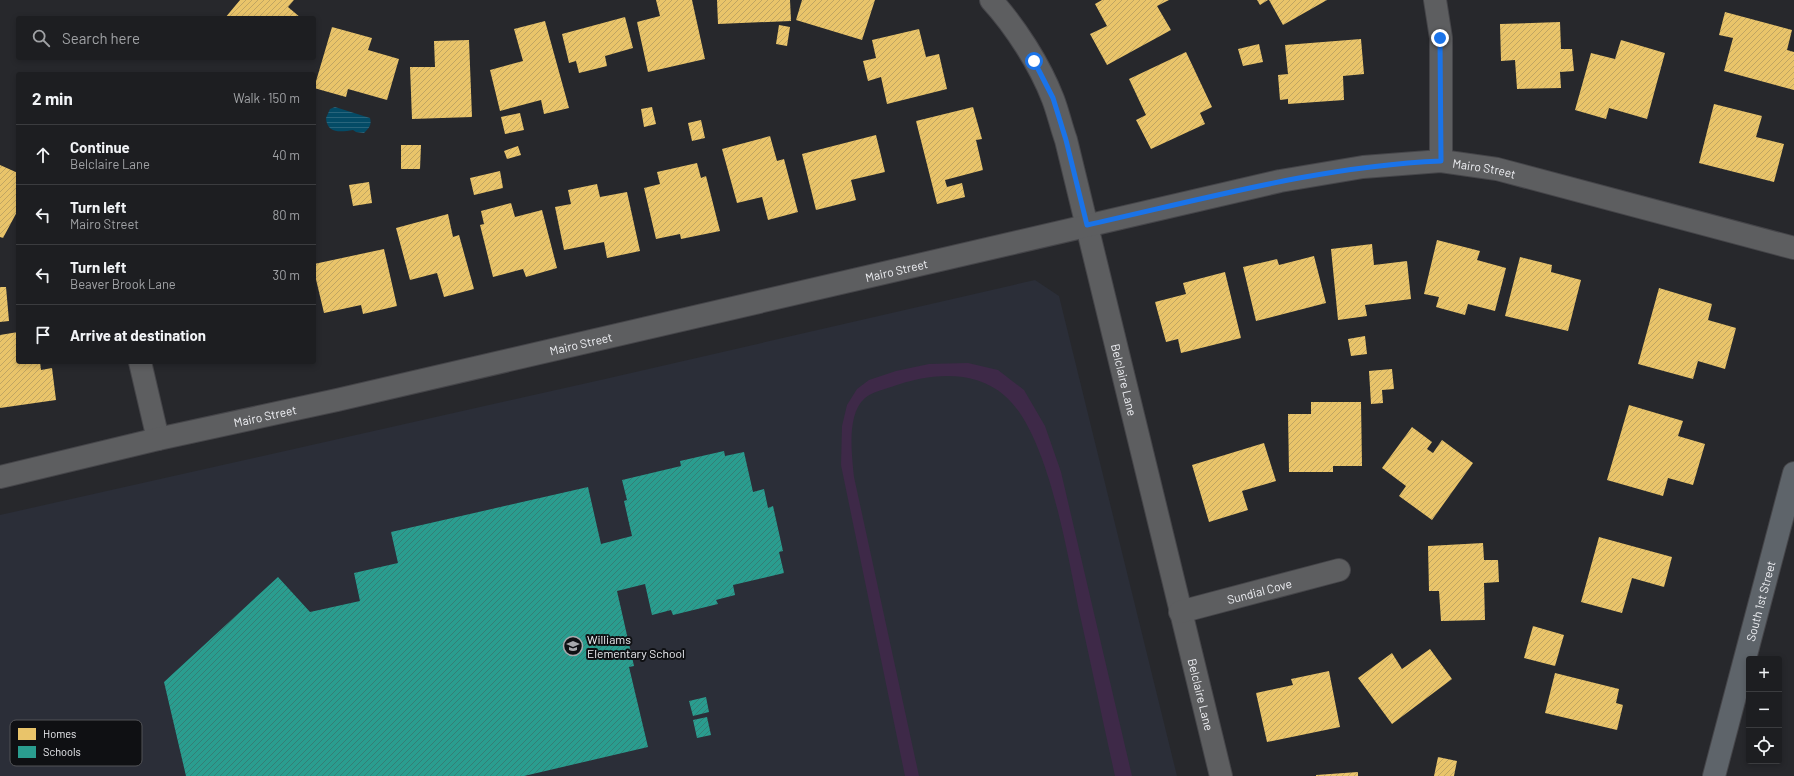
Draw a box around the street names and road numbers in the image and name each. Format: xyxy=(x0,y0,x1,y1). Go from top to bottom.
street label: Mairo Street xyxy=(1452,156,1517,181)
street label: Mairo Street xyxy=(864,256,929,284)
street label: Mairo Street xyxy=(548,329,613,357)
street label: Belclaire Lane xyxy=(1109,342,1140,417)
street label: Mairo Street xyxy=(232,402,298,429)
street label: South 1st Street xyxy=(1743,559,1778,643)
street label: Sundial Cove xyxy=(1225,576,1293,606)
street label: Belclaire Lane xyxy=(1186,657,1217,732)

